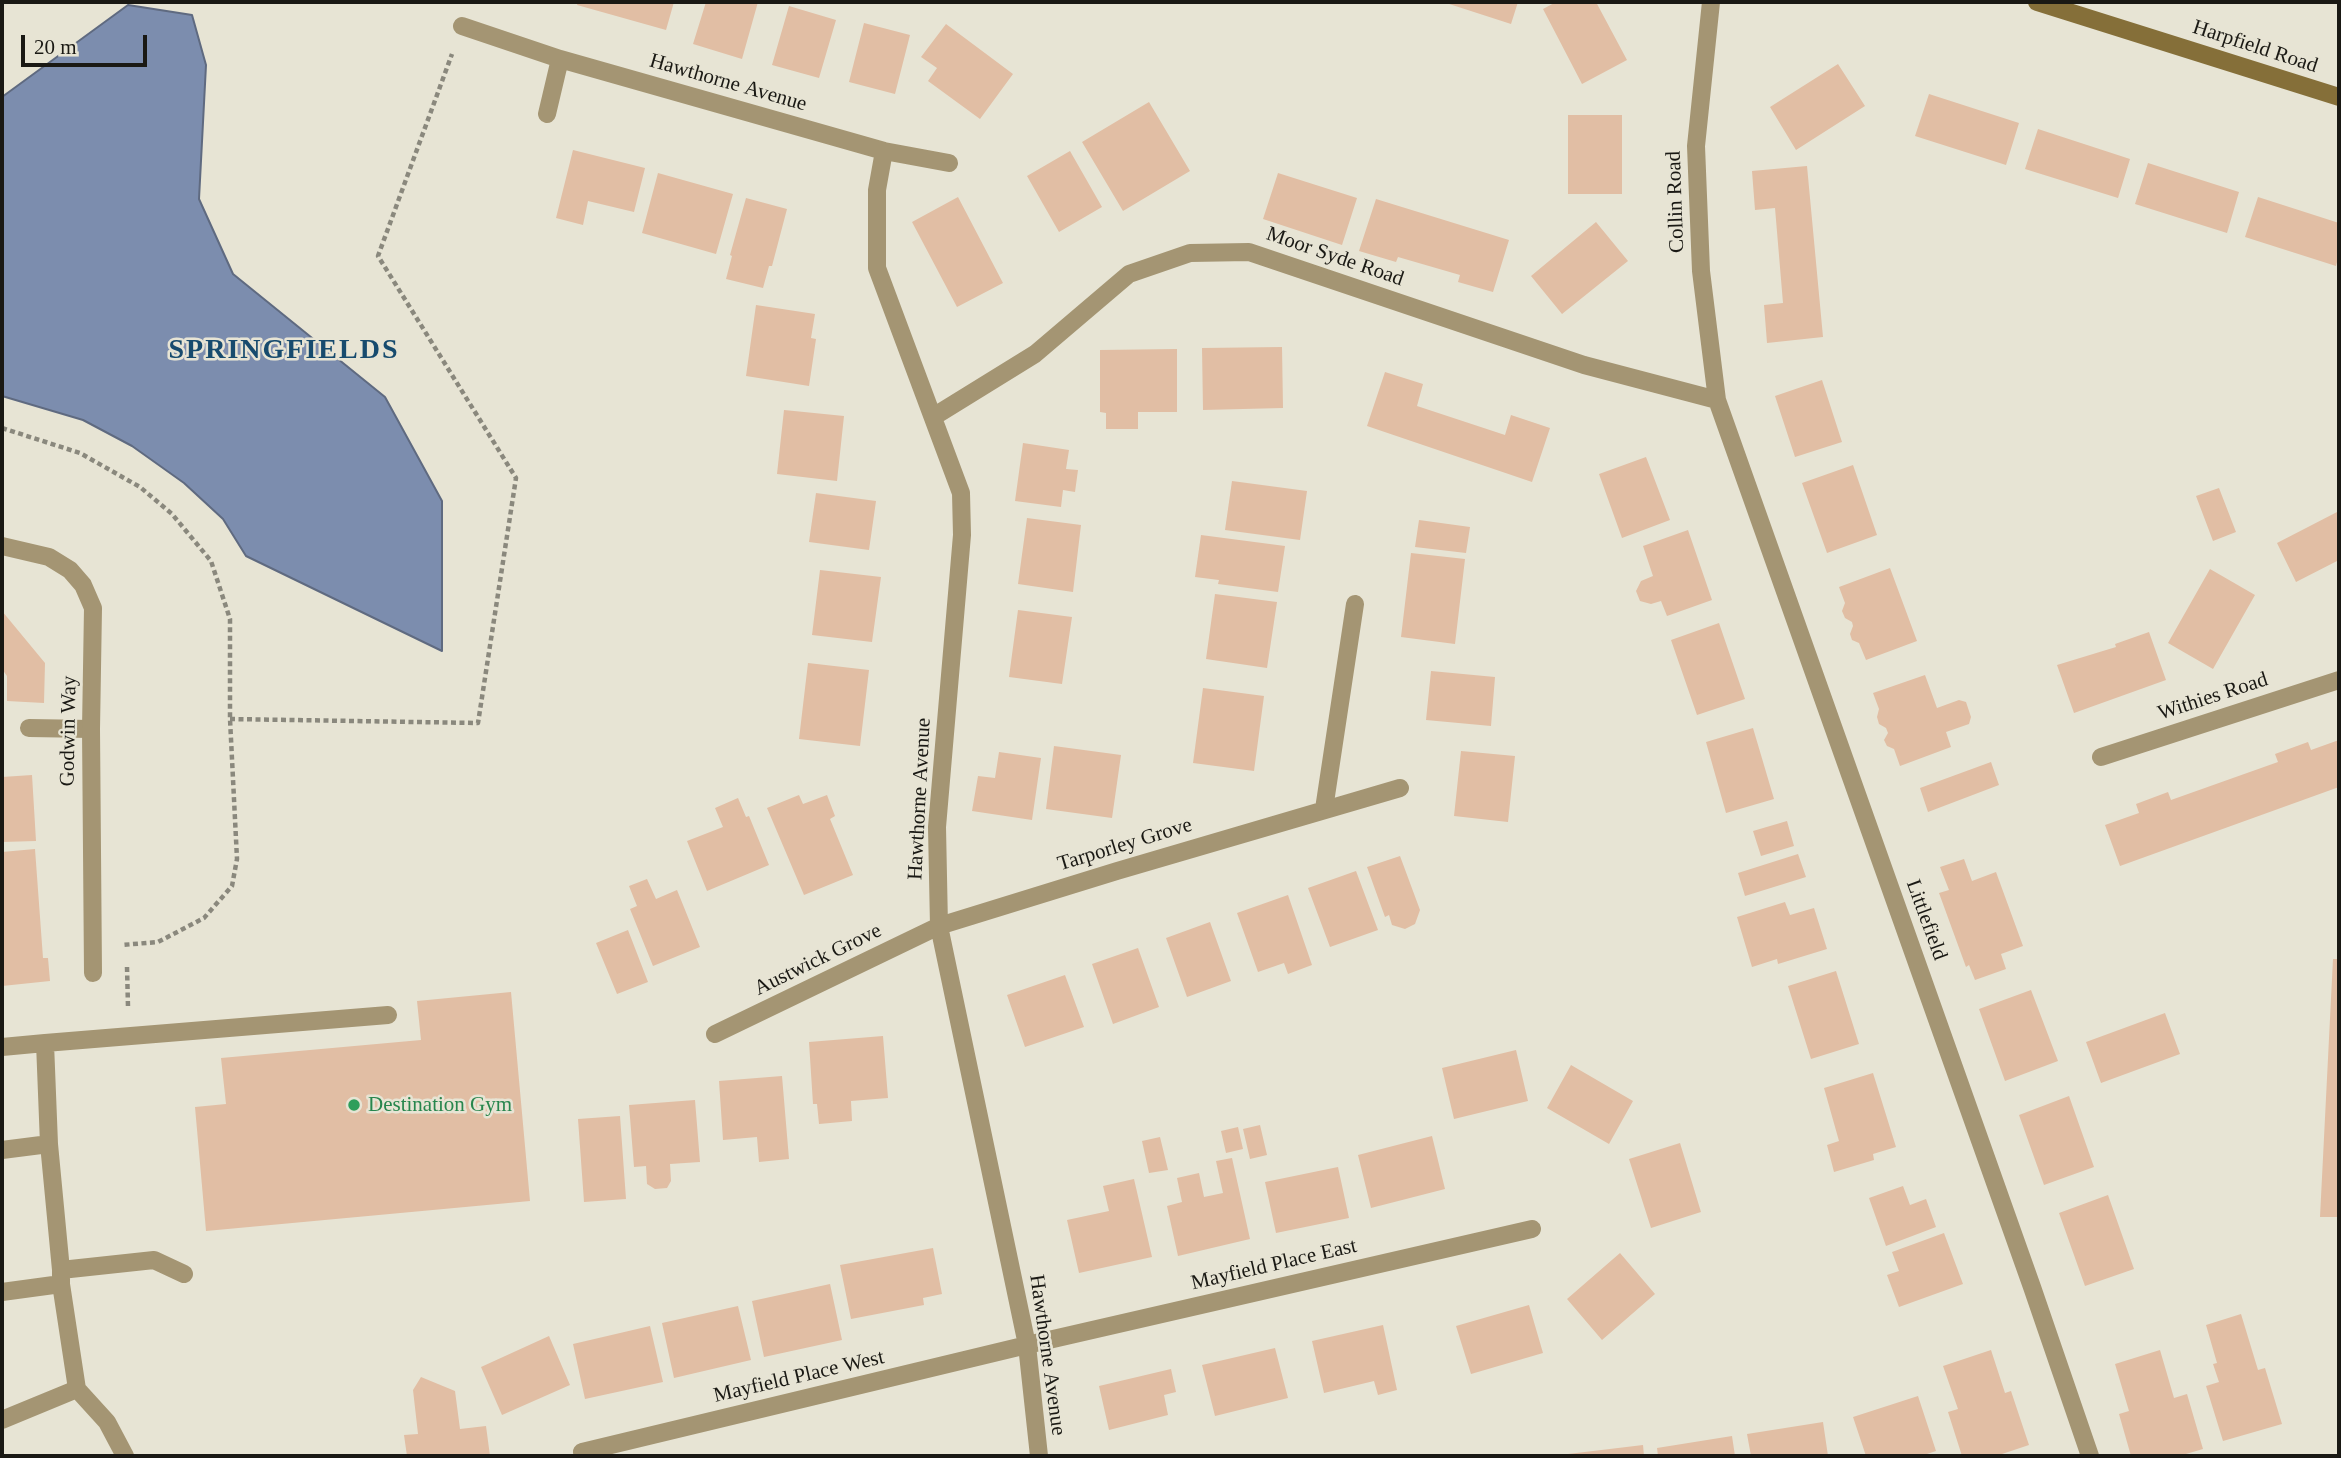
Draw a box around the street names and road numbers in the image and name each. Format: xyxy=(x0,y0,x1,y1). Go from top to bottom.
street label: Harpfield Road xyxy=(2189,15,2321,79)
street label: Hawthorne Avenue xyxy=(647,49,809,117)
street label: Collin Road xyxy=(1662,151,1690,253)
street label: Moor Syde Road xyxy=(1263,222,1407,292)
street label: Withies Road xyxy=(2155,667,2271,727)
street label: Godwin Way xyxy=(55,675,83,787)
street label: Hawthorne Avenue xyxy=(903,717,937,881)
street label: Tarporley Grove xyxy=(1055,813,1195,877)
street label: Littlefield xyxy=(1900,876,1952,964)
street label: Austwick Grove xyxy=(750,918,886,1002)
street label: Mayfield Place East xyxy=(1189,1234,1359,1296)
street label: Hawthorne Avenue xyxy=(1023,1273,1071,1437)
street label: Mayfield Place West xyxy=(711,1345,887,1409)

